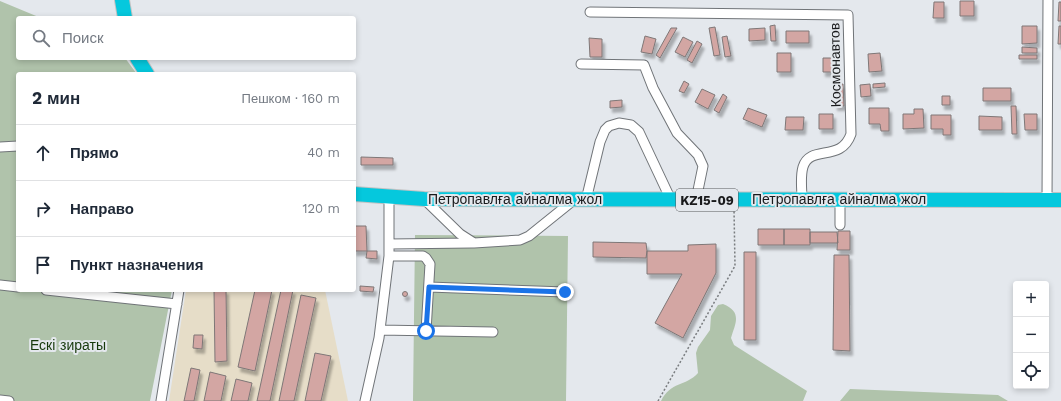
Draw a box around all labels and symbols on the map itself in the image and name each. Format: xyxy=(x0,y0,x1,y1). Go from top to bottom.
street label: Космонавтов xyxy=(826,23,844,107)
road number: KZ15-09 xyxy=(676,189,738,211)
street label: Петропавлға айналма жол xyxy=(428,191,602,207)
street label: Петропавлға айналма жол xyxy=(752,191,926,207)
route end xyxy=(556,283,574,301)
route start xyxy=(417,322,435,340)
park label: Ескі зираты xyxy=(30,337,106,353)

